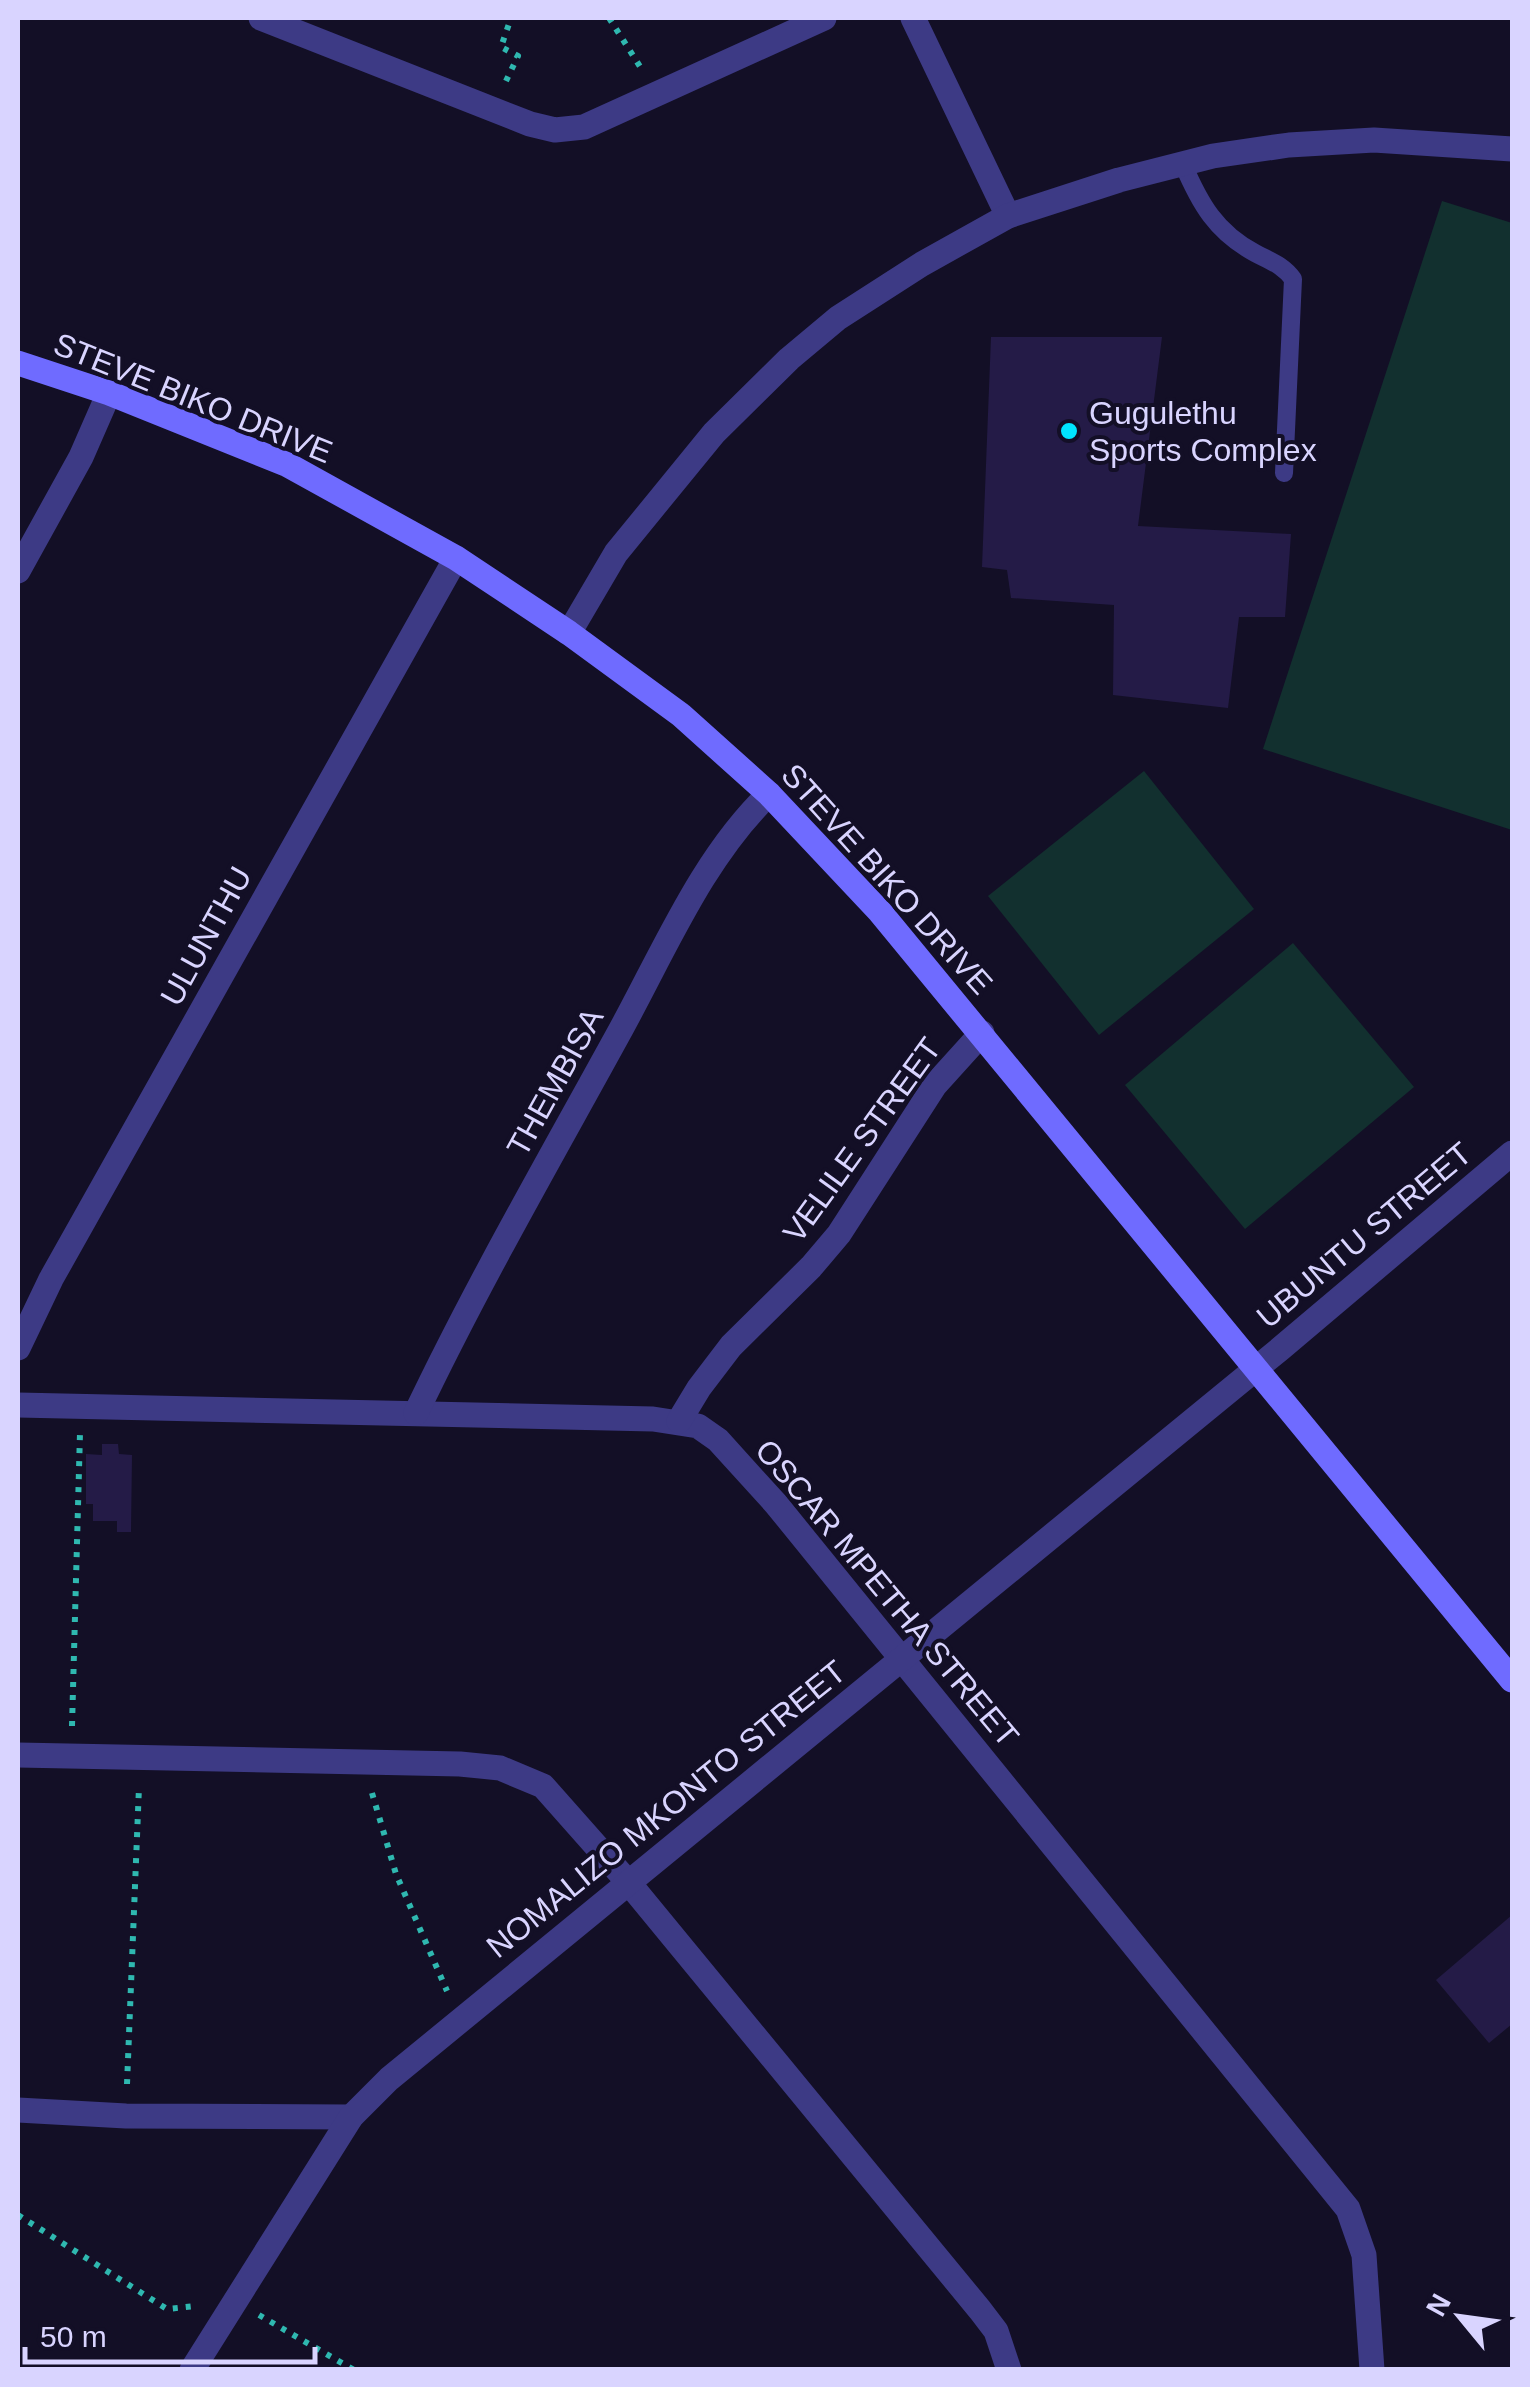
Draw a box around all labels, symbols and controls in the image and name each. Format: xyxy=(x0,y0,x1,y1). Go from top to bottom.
street label: STEVE BIKO DRIVE xyxy=(49,326,337,470)
place label: Gugulethu Sports Complex xyxy=(1089,395,1317,468)
marker: Gugulethu Sports Complex xyxy=(1058,420,1080,442)
street label: STEVE BIKO DRIVE xyxy=(774,757,1000,1001)
street label: ULUNTHU xyxy=(153,860,259,1012)
street label: THEMBISA xyxy=(500,1001,611,1162)
street label: VELILE STREET xyxy=(776,1031,948,1249)
street label: UBUNTU STREET xyxy=(1250,1135,1478,1335)
street label: OSCAR MPETHA STREET xyxy=(748,1432,1026,1754)
street label: NOMALIZO MKONTO STREET xyxy=(479,1653,853,1965)
north arrow xyxy=(1410,2267,1510,2367)
text: N xyxy=(1420,2289,1457,2321)
scale bar xyxy=(25,2302,315,2364)
text: 50 m xyxy=(40,2320,107,2353)

